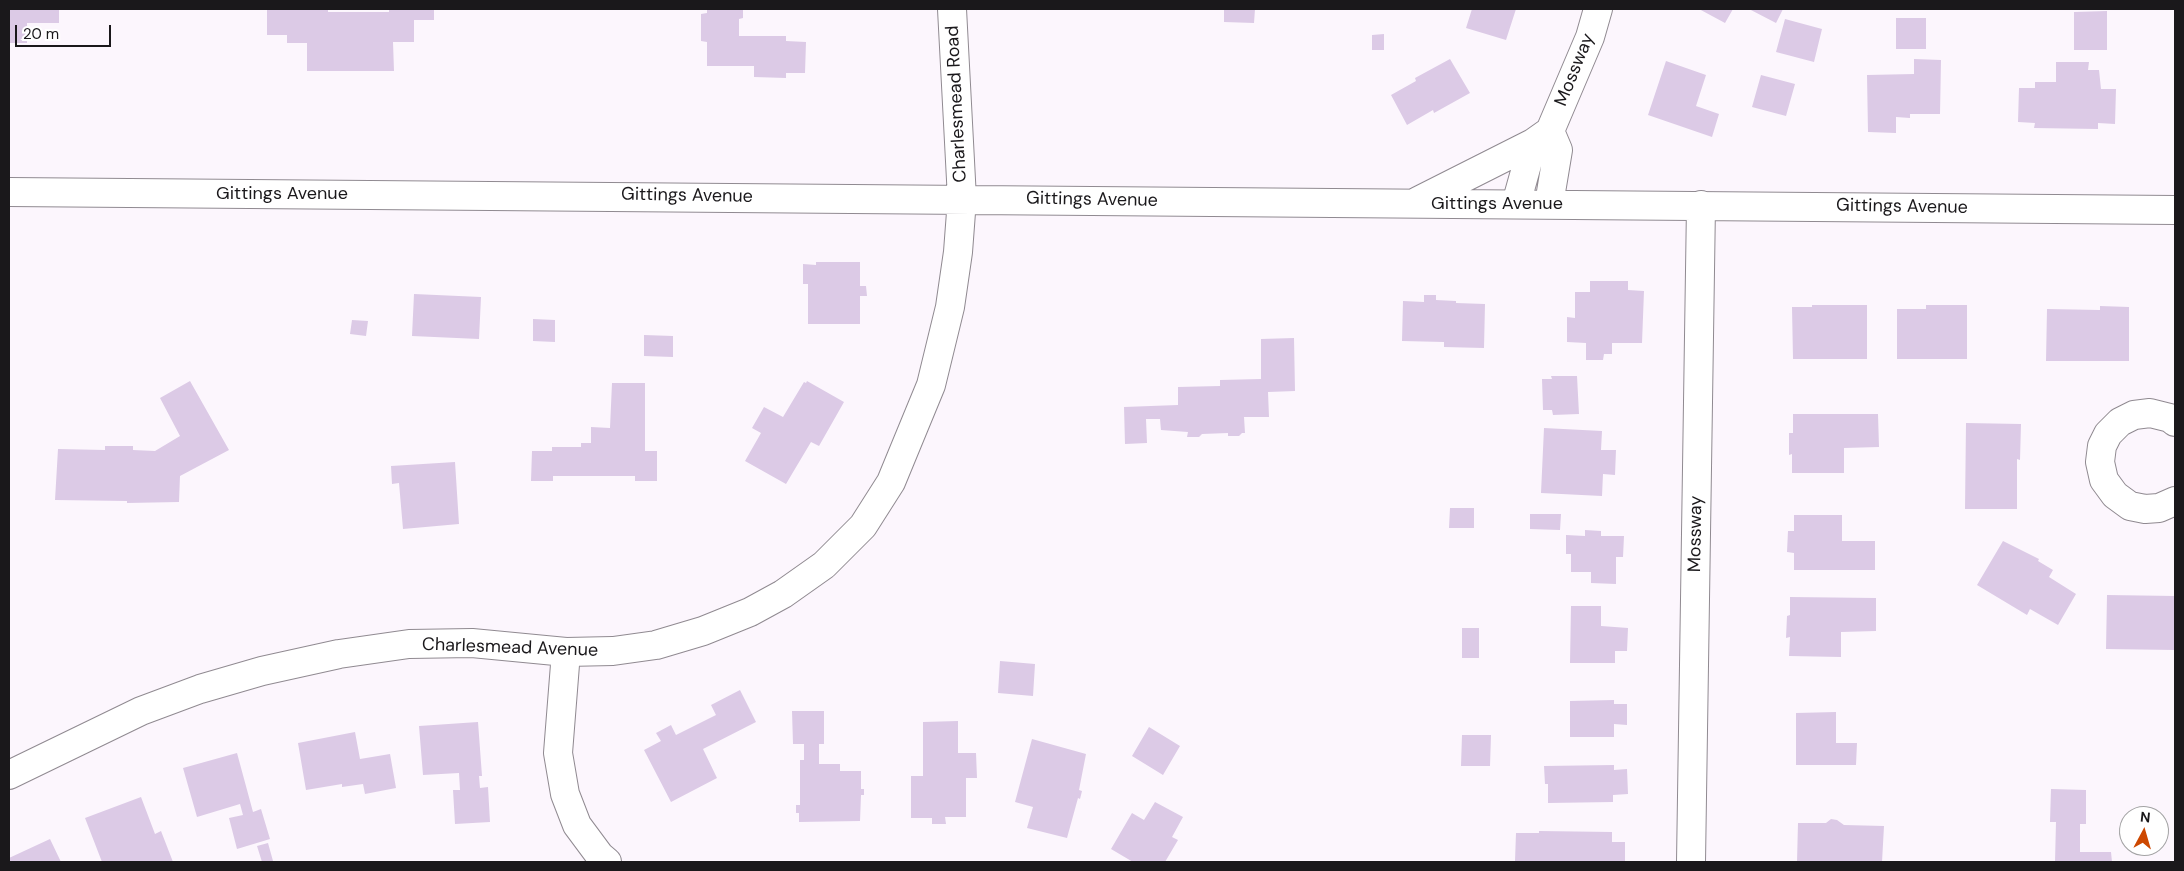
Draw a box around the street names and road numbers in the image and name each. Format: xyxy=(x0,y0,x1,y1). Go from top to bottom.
street label: Charlesmead Road xyxy=(942,25,972,183)
street label: Mossway xyxy=(1551,30,1599,110)
street label: Gittings Avenue xyxy=(216,183,348,205)
street label: Gittings Avenue xyxy=(621,184,753,208)
street label: Gittings Avenue xyxy=(1026,188,1158,212)
street label: Gittings Avenue xyxy=(1431,193,1563,215)
street label: Gittings Avenue xyxy=(1836,195,1968,219)
street label: Mossway xyxy=(1685,496,1707,572)
street label: Charlesmead Avenue xyxy=(422,634,598,662)

